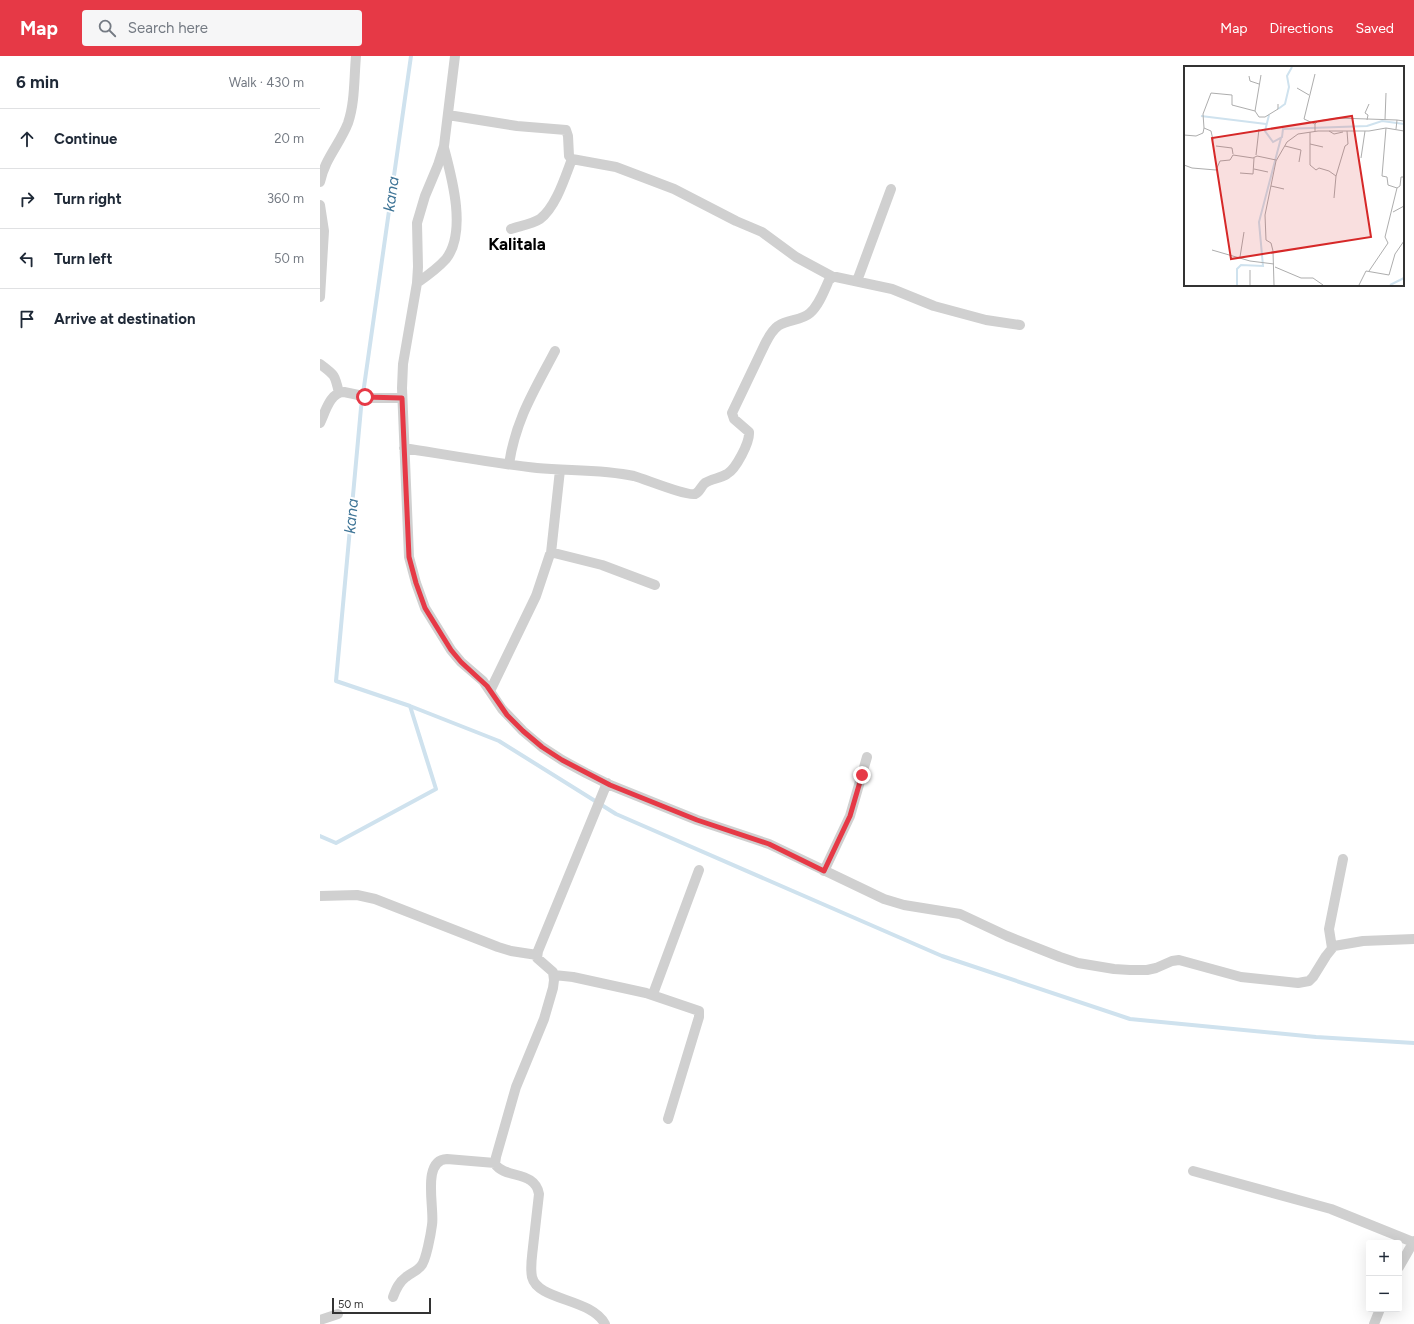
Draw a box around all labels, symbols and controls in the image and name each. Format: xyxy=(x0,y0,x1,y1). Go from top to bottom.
search box xyxy=(82,10,362,46)
text: Map xyxy=(20,17,58,40)
icon: search xyxy=(96,17,118,39)
text: Search here xyxy=(128,19,208,37)
text: Map xyxy=(1220,20,1248,37)
text: Directions xyxy=(1270,20,1333,37)
text: Saved xyxy=(1355,20,1394,37)
inset map xyxy=(1184,66,1404,286)
text: 6 min xyxy=(16,72,59,92)
text: Walk · 430 m xyxy=(229,75,304,90)
icon: ahead xyxy=(16,128,38,150)
text: Continue xyxy=(54,130,117,148)
text: 20 m xyxy=(274,131,304,146)
water label: kana xyxy=(379,175,403,213)
icon: right xyxy=(16,188,38,210)
text: Turn right xyxy=(54,190,122,208)
text: 360 m xyxy=(267,191,304,206)
district label: Kalitala xyxy=(488,234,546,254)
icon: left xyxy=(16,248,38,270)
text: Turn left xyxy=(54,250,112,268)
text: 50 m xyxy=(274,251,304,266)
icon: arrive xyxy=(16,308,38,330)
text: Arrive at destination xyxy=(54,310,195,328)
route start xyxy=(356,388,374,406)
water label: kana xyxy=(340,498,362,534)
route end xyxy=(853,766,871,784)
map controls xyxy=(1366,1240,1402,1312)
button: + xyxy=(1366,1240,1402,1276)
button: − xyxy=(1366,1276,1402,1312)
scale bar xyxy=(332,1296,431,1315)
text: 50 m xyxy=(338,1298,363,1311)

